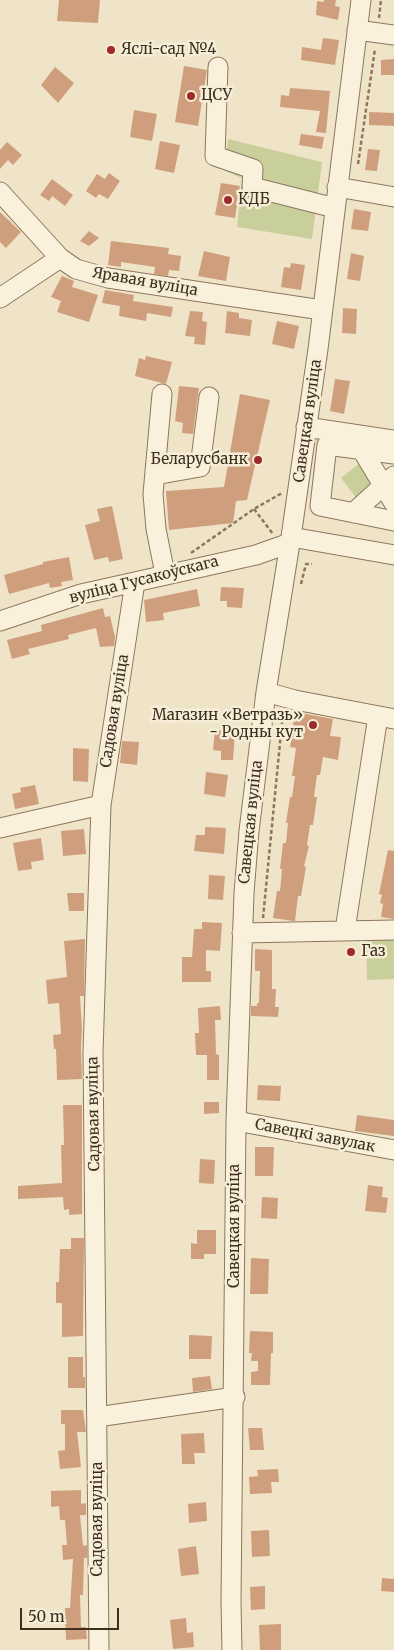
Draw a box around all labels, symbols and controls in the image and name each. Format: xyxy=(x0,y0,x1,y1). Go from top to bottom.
place label: Яслі-сад №4 xyxy=(121,41,216,59)
marker: Яслі-сад №4 xyxy=(105,44,117,56)
place label: ЦСУ xyxy=(201,87,232,105)
marker: ЦСУ xyxy=(185,90,197,102)
place label: КДБ xyxy=(238,191,270,209)
marker: КДБ xyxy=(222,194,234,206)
street label: Яравая вуліца xyxy=(91,264,199,300)
street label: Савецкая вуліца xyxy=(290,358,326,484)
place label: Беларусбанк xyxy=(151,451,248,469)
marker: Беларусбанк xyxy=(252,454,264,466)
street label: вуліца Гусакоўскага xyxy=(67,553,221,607)
street label: Садовая вуліца xyxy=(97,653,133,769)
place label: Магазин «Ветразь» - Родны кут xyxy=(152,707,303,742)
marker: Магазин «Ветразь» - Родны кут xyxy=(307,719,319,731)
street label: Савецкая вуліца xyxy=(236,759,266,885)
place label: Газ xyxy=(361,943,386,961)
marker: Газ xyxy=(345,946,357,958)
street label: Садовая вуліца xyxy=(84,1056,104,1172)
street label: Савецкі завулак xyxy=(253,1115,377,1157)
street label: Савецкая вуліца xyxy=(226,1164,244,1288)
street label: Садовая вуліца xyxy=(89,1462,107,1576)
scale bar xyxy=(22,1598,121,1630)
text: 50 m xyxy=(28,1607,65,1626)

